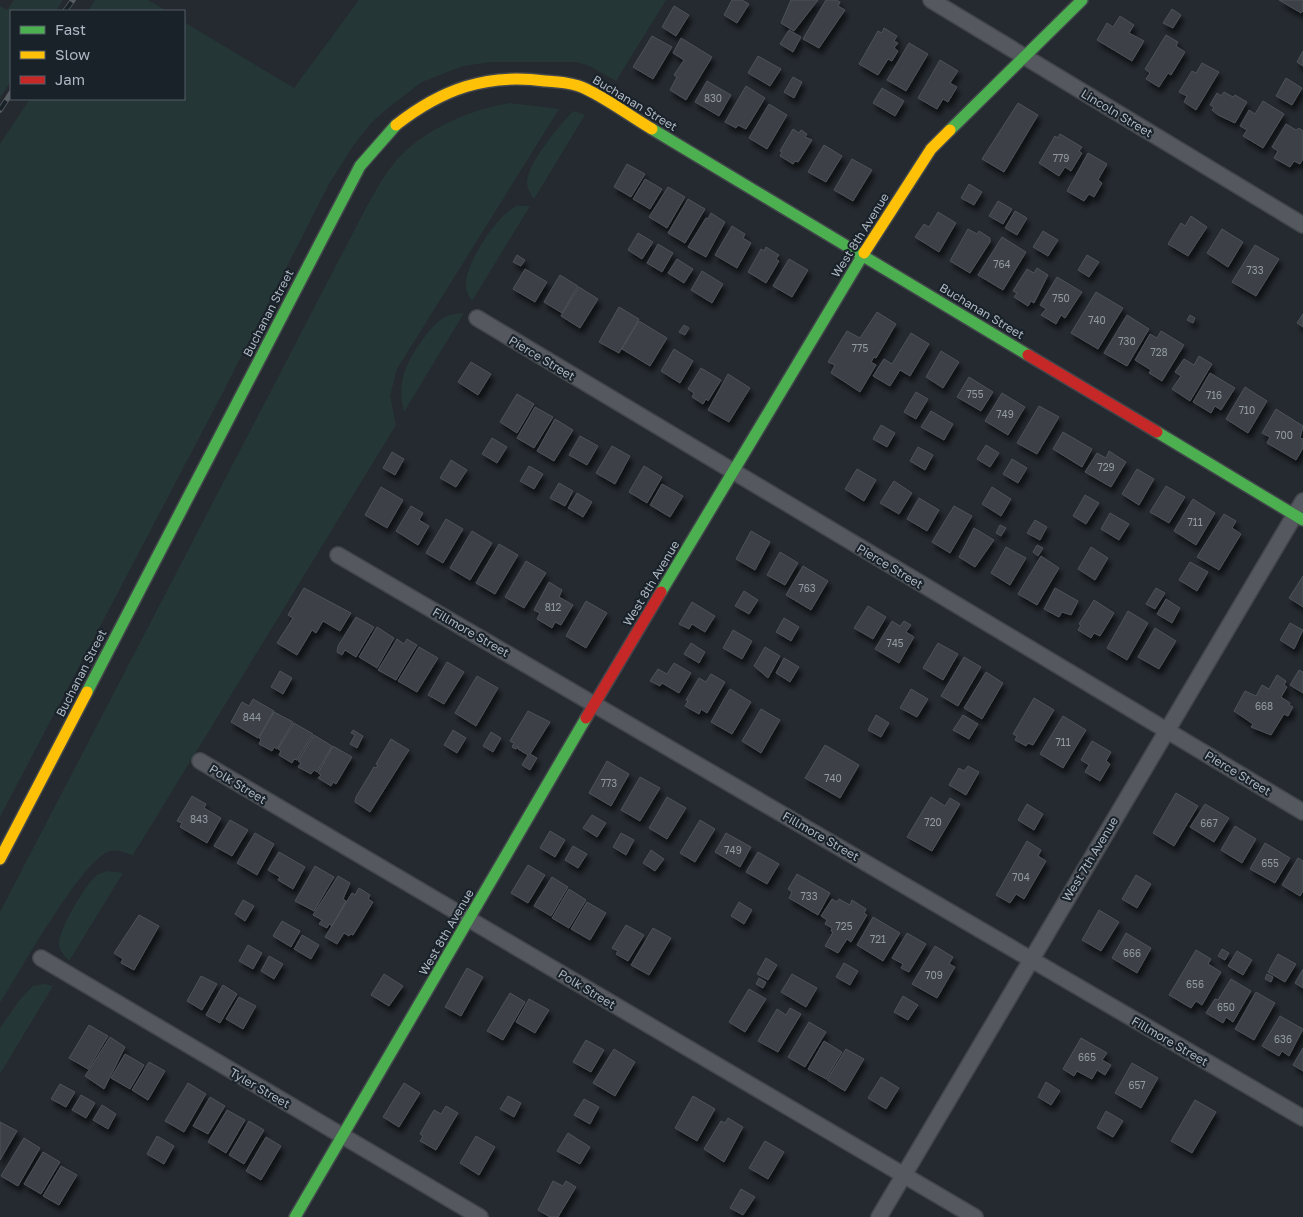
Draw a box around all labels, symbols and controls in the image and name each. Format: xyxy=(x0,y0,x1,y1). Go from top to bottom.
legend xyxy=(10,10,185,100)
text: Fast xyxy=(55,20,86,38)
text: Slow xyxy=(55,45,90,63)
text: Jam xyxy=(55,70,85,88)
street label: Buchanan Street xyxy=(590,72,680,134)
street label: Lincoln Street xyxy=(1078,86,1156,140)
house number: 830 xyxy=(704,92,722,104)
house number: 779 xyxy=(1053,152,1069,164)
street label: West 8th Avenue xyxy=(828,190,892,280)
house number: 764 xyxy=(993,258,1011,270)
house number: 733 xyxy=(1247,264,1264,276)
street label: Buchanan Street xyxy=(240,267,297,359)
street label: Buchanan Street xyxy=(937,280,1027,342)
house number: 750 xyxy=(1052,292,1070,304)
house number: 740 xyxy=(1088,314,1106,326)
street label: Pierce Street xyxy=(506,332,578,384)
house number: 730 xyxy=(1118,335,1136,347)
house number: 775 xyxy=(852,342,868,354)
house number: 728 xyxy=(1150,346,1168,358)
house number: 755 xyxy=(967,388,984,400)
house number: 716 xyxy=(1206,389,1222,401)
house number: 710 xyxy=(1239,404,1255,416)
house number: 749 xyxy=(996,408,1014,420)
house number: 700 xyxy=(1275,429,1293,441)
house number: 729 xyxy=(1097,461,1115,473)
house number: 711 xyxy=(1188,516,1203,528)
street label: West 8th Avenue xyxy=(620,538,682,628)
street label: Pierce Street xyxy=(854,540,926,592)
house number: 763 xyxy=(798,582,816,594)
house number: 812 xyxy=(545,601,562,613)
street label: Fillmore Street xyxy=(430,604,512,660)
street label: Buchanan Street xyxy=(53,627,110,719)
house number: 745 xyxy=(886,637,904,649)
house number: 668 xyxy=(1255,700,1273,712)
house number: 844 xyxy=(243,711,261,723)
house number: 711 xyxy=(1056,736,1071,748)
street label: Pierce Street xyxy=(1202,747,1274,799)
street label: Polk Street xyxy=(207,761,269,807)
house number: 740 xyxy=(824,772,842,784)
house number: 773 xyxy=(601,777,617,789)
street label: Fillmore Street xyxy=(780,808,862,864)
house number: 843 xyxy=(190,813,208,825)
street label: West 7th Avenue xyxy=(1059,814,1121,904)
house number: 720 xyxy=(924,816,942,828)
house number: 667 xyxy=(1200,817,1218,829)
house number: 749 xyxy=(724,844,742,856)
house number: 655 xyxy=(1261,857,1279,869)
house number: 704 xyxy=(1012,871,1030,883)
street label: West 8th Avenue xyxy=(415,886,477,978)
house number: 733 xyxy=(801,890,818,902)
house number: 725 xyxy=(836,920,853,932)
house number: 721 xyxy=(870,933,886,945)
house number: 666 xyxy=(1123,947,1141,959)
street label: Polk Street xyxy=(556,966,618,1012)
house number: 709 xyxy=(925,969,943,981)
house number: 656 xyxy=(1186,978,1204,990)
house number: 650 xyxy=(1217,1001,1235,1013)
street label: Fillmore Street xyxy=(1129,1013,1211,1069)
house number: 636 xyxy=(1274,1033,1292,1045)
house number: 665 xyxy=(1078,1051,1096,1063)
street label: Tyler Street xyxy=(227,1065,293,1111)
house number: 657 xyxy=(1128,1079,1146,1091)

